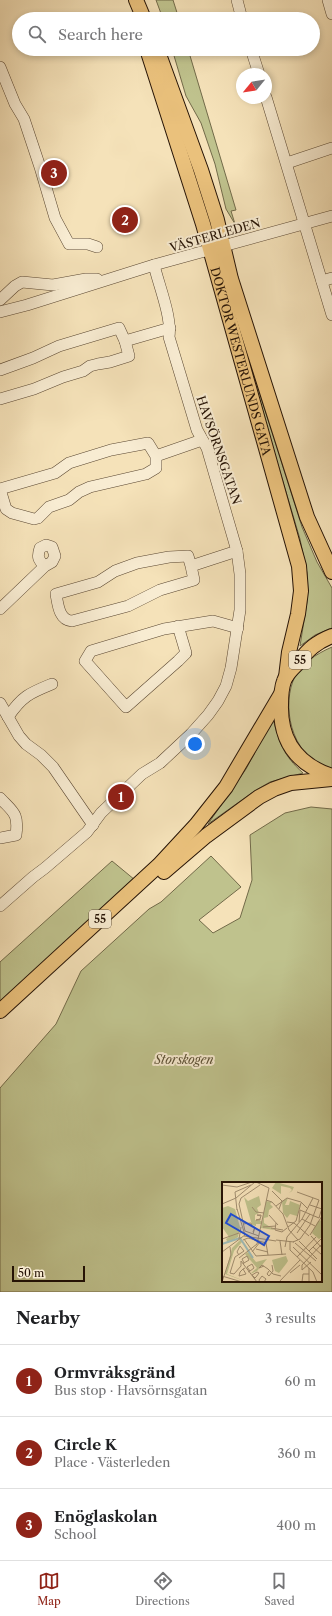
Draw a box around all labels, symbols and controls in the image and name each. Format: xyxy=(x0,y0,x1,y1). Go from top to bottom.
search box xyxy=(12,12,320,56)
icon: search xyxy=(26,23,48,45)
text: Search here xyxy=(58,25,143,44)
north arrow xyxy=(236,68,272,104)
pin: 3 xyxy=(41,158,67,188)
pin: 2 xyxy=(112,205,138,235)
street label: VÄSTERLEDEN xyxy=(167,214,262,255)
street label: DOKTOR WESTERLUNDS GATA xyxy=(208,265,275,458)
street label: HAVSÖRNSGATAN xyxy=(193,393,246,506)
road number: 55 xyxy=(289,651,311,669)
your location xyxy=(185,734,205,754)
pin: 1 xyxy=(108,782,134,812)
road number: 55 xyxy=(89,910,111,928)
park label: Storskogen xyxy=(153,1052,214,1067)
inset map xyxy=(222,1182,322,1282)
scale bar xyxy=(12,1264,85,1283)
text: 50 m xyxy=(18,1266,44,1280)
text: Nearby xyxy=(16,1308,80,1328)
text: 3 results xyxy=(265,1310,316,1326)
text: Ormvråksgränd xyxy=(54,1363,176,1382)
text: 1 xyxy=(26,1373,32,1389)
text: 60 m xyxy=(285,1373,316,1389)
text: Bus stop · Havsörnsgatan xyxy=(54,1382,207,1398)
text: Circle K xyxy=(54,1435,117,1454)
text: 2 xyxy=(25,1445,33,1461)
text: 360 m xyxy=(277,1445,316,1461)
text: Place · Västerleden xyxy=(54,1454,170,1470)
text: Enöglaskolan xyxy=(54,1507,158,1526)
text: 3 xyxy=(25,1517,33,1533)
text: 400 m xyxy=(276,1517,316,1533)
text: School xyxy=(54,1526,97,1542)
tab: Map xyxy=(37,1570,61,1608)
tab: Directions xyxy=(135,1570,190,1608)
tab: Saved xyxy=(264,1570,295,1608)

